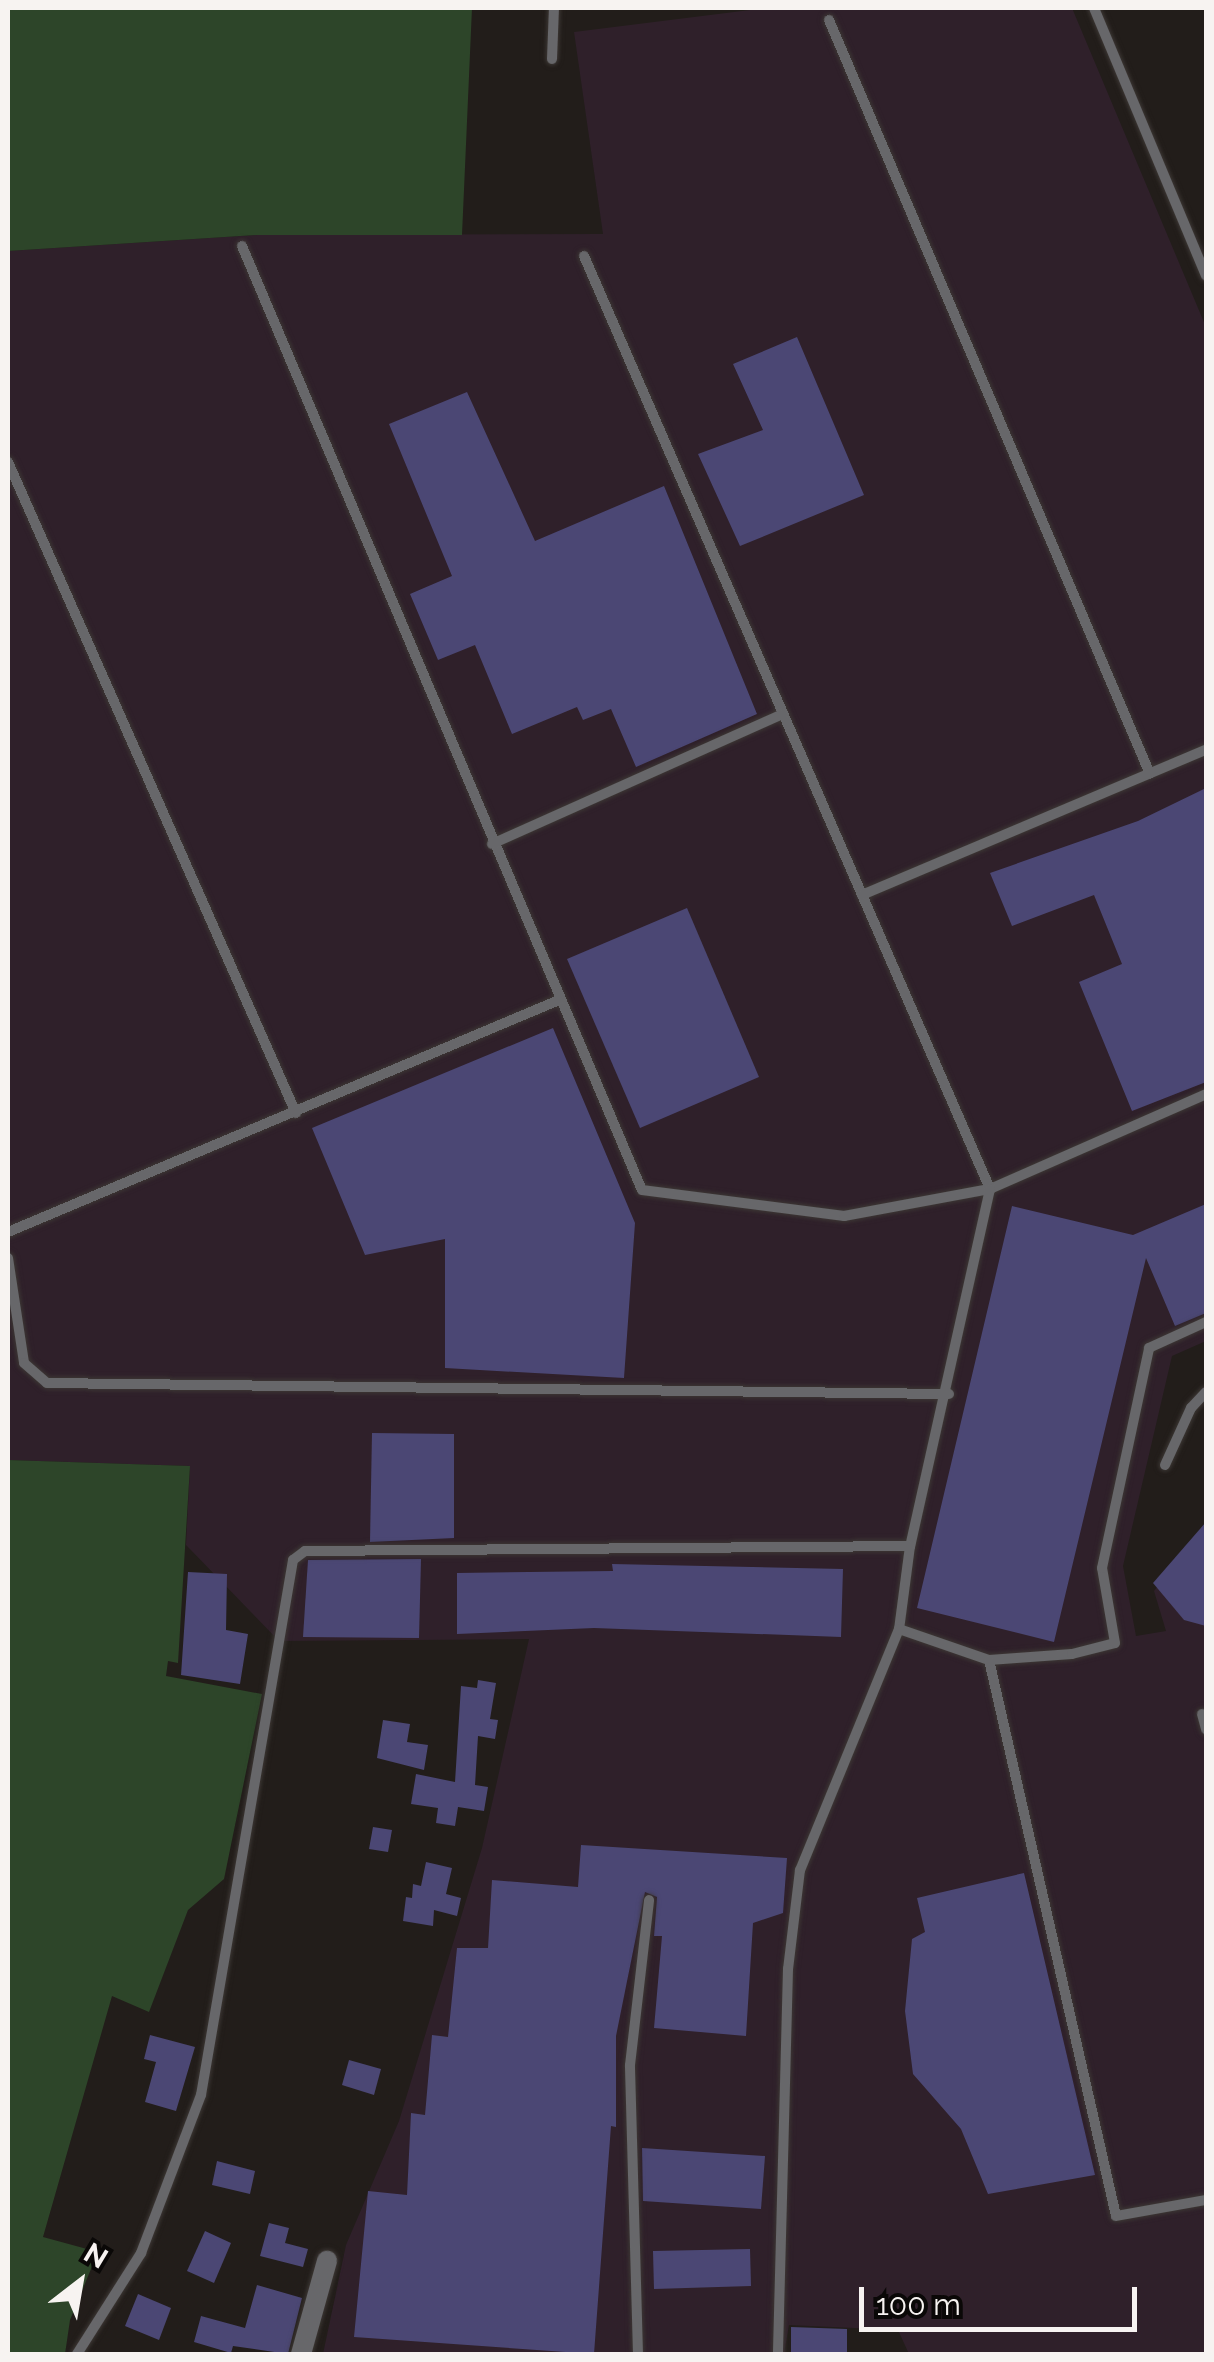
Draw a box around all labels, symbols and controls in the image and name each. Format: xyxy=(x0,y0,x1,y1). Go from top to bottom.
north arrow xyxy=(30,2232,130,2332)
text: N xyxy=(78,2236,113,2276)
scale bar xyxy=(864,2267,1142,2329)
text: 100 m xyxy=(876,2287,961,2322)

